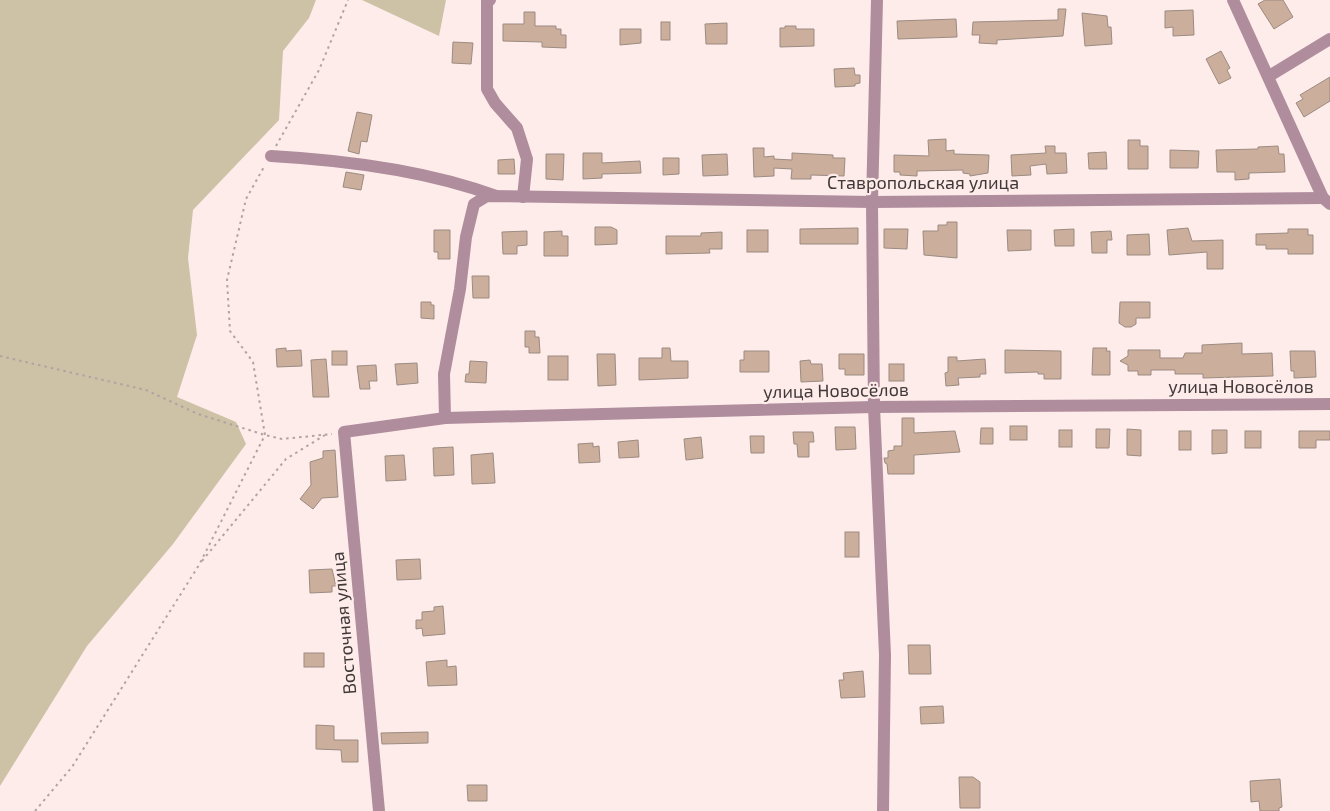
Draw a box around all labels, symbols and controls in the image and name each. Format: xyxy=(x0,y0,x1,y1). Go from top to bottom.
street label: Ставропольская улица xyxy=(827,171,1019,193)
street label: улица Новосёлов xyxy=(1168,375,1314,397)
street label: улица Новосёлов xyxy=(763,378,909,402)
street label: Восточная улица xyxy=(326,551,360,695)

